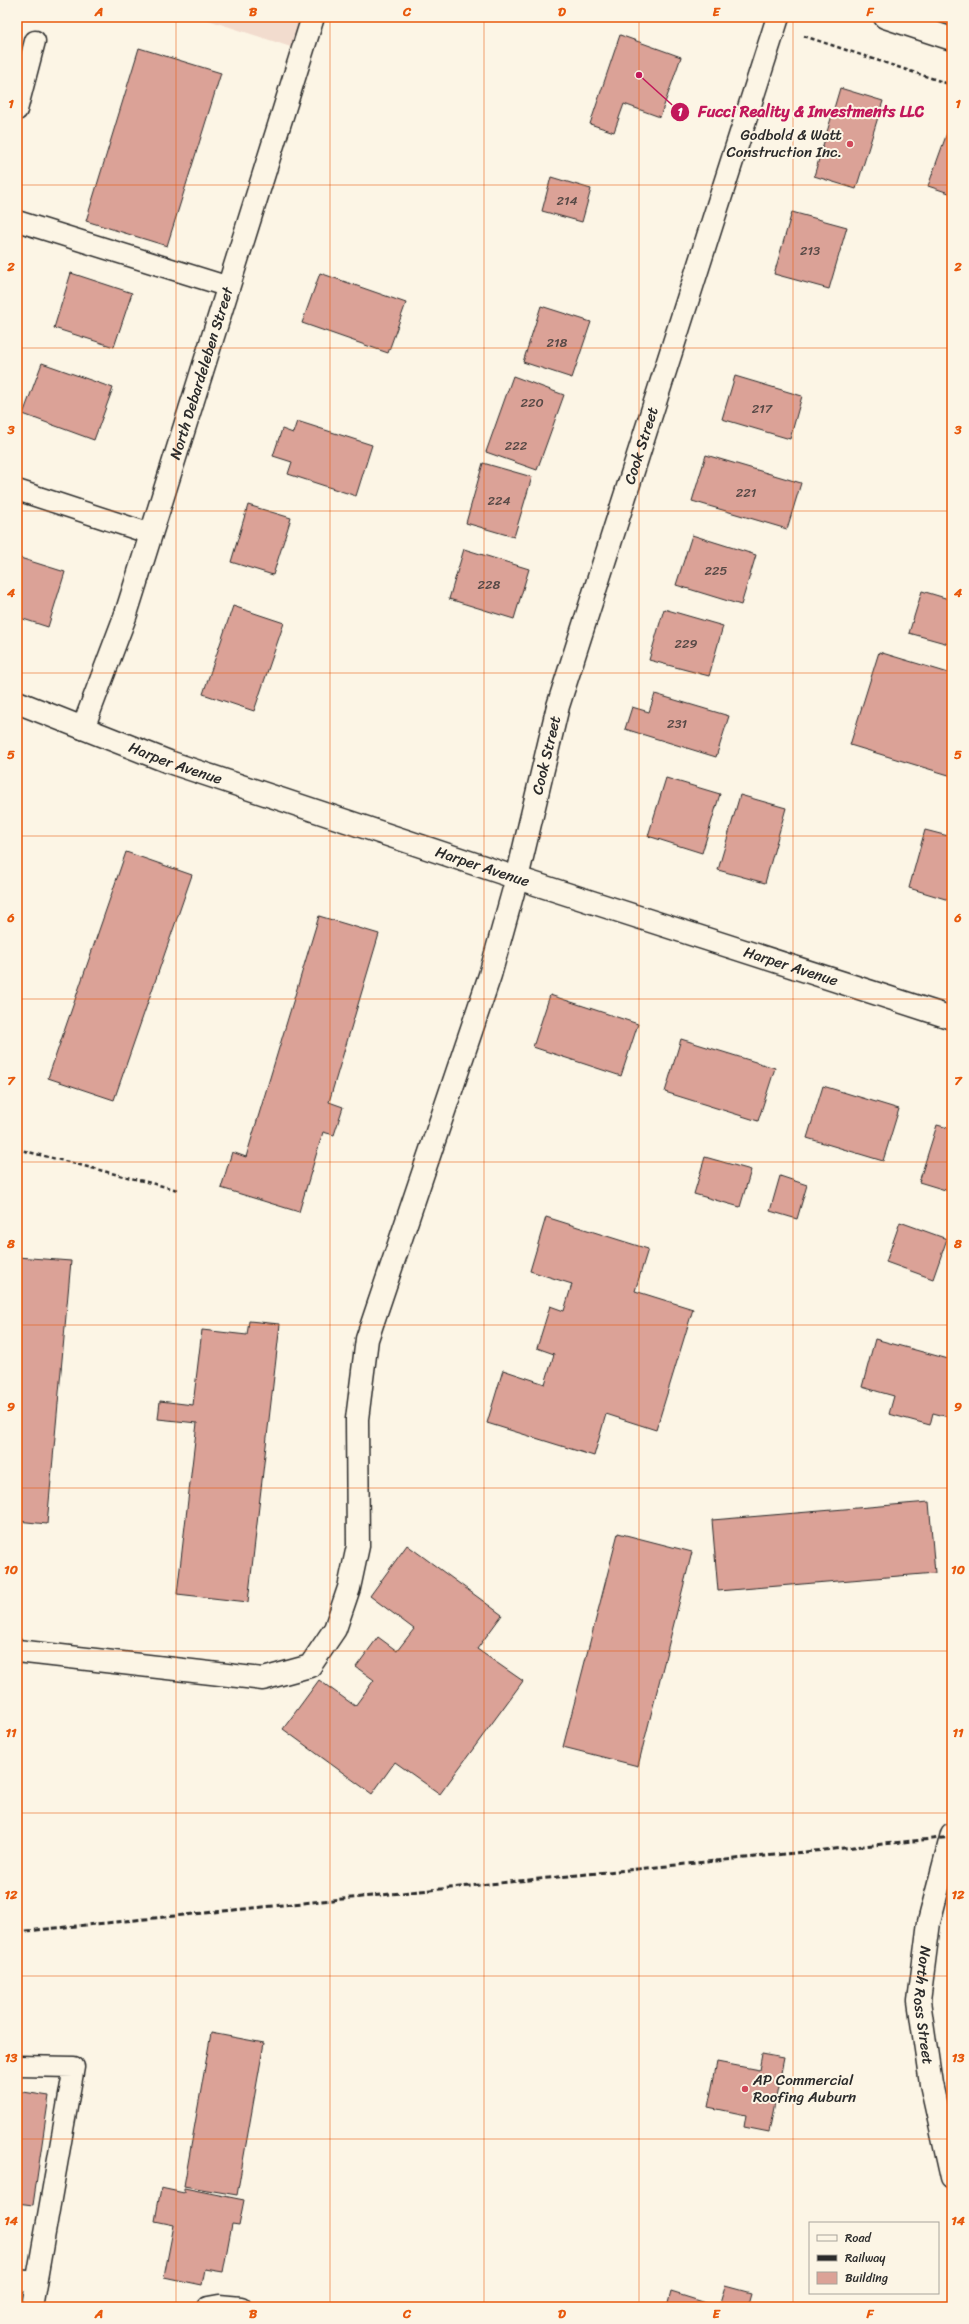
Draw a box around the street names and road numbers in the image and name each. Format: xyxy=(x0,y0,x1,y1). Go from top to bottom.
street label: North Debardeleben Street xyxy=(162,283,241,463)
street label: Cook Street xyxy=(617,403,666,488)
street label: Cook Street xyxy=(524,713,568,797)
street label: Harper Avenue xyxy=(125,734,226,792)
street label: Harper Avenue xyxy=(432,839,533,894)
street label: Harper Avenue xyxy=(740,939,842,994)
street label: North Ross Street xyxy=(906,1945,941,2067)

